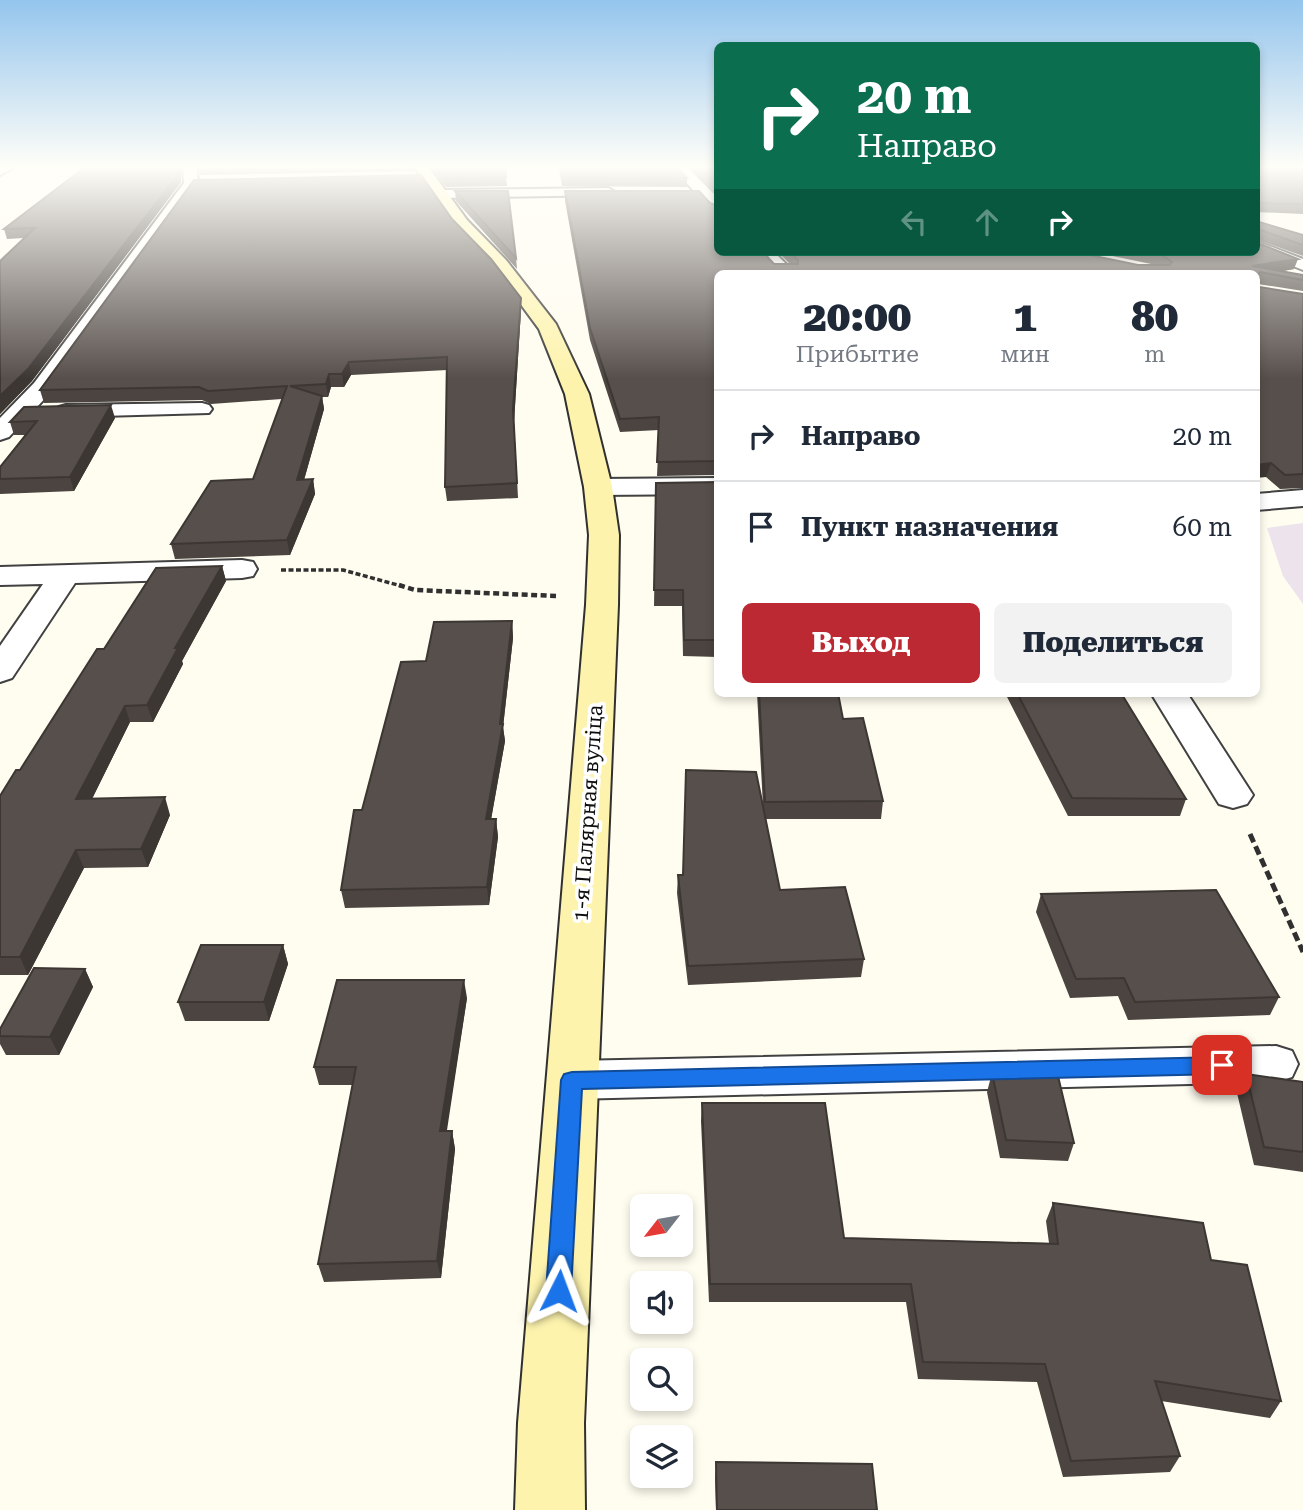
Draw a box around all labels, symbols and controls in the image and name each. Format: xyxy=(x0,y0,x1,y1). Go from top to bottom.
text: 20 m xyxy=(857,68,972,125)
icon: right xyxy=(742,70,833,161)
text: Направо xyxy=(857,127,997,165)
icon: left xyxy=(895,203,933,241)
icon: ahead xyxy=(968,203,1006,241)
icon: right xyxy=(1041,203,1079,241)
text: 20:00 xyxy=(803,292,911,341)
text: 1 xyxy=(1013,292,1037,341)
text: 80 xyxy=(1131,292,1178,341)
text: Прибытие xyxy=(796,341,919,368)
text: мин xyxy=(1001,341,1050,368)
text: m xyxy=(1144,341,1165,368)
icon: right xyxy=(742,417,780,455)
text: Направо xyxy=(801,421,921,451)
text: 20 m xyxy=(1173,421,1232,451)
icon: arrive xyxy=(742,508,780,546)
text: Пункт назначения xyxy=(801,512,1058,542)
text: 60 m xyxy=(1173,512,1232,542)
button: Выход xyxy=(742,603,980,683)
button: Поделиться xyxy=(994,603,1232,683)
street label: 1-я Палярная вуліца xyxy=(568,703,608,922)
pin xyxy=(1192,1035,1252,1095)
icon: arrive xyxy=(1203,1046,1241,1084)
north arrow xyxy=(630,1194,693,1256)
map controls xyxy=(630,1194,693,1488)
position arrow xyxy=(522,1254,596,1328)
button: sound xyxy=(630,1271,693,1334)
button: search xyxy=(630,1348,693,1411)
button: layers xyxy=(630,1425,693,1488)

